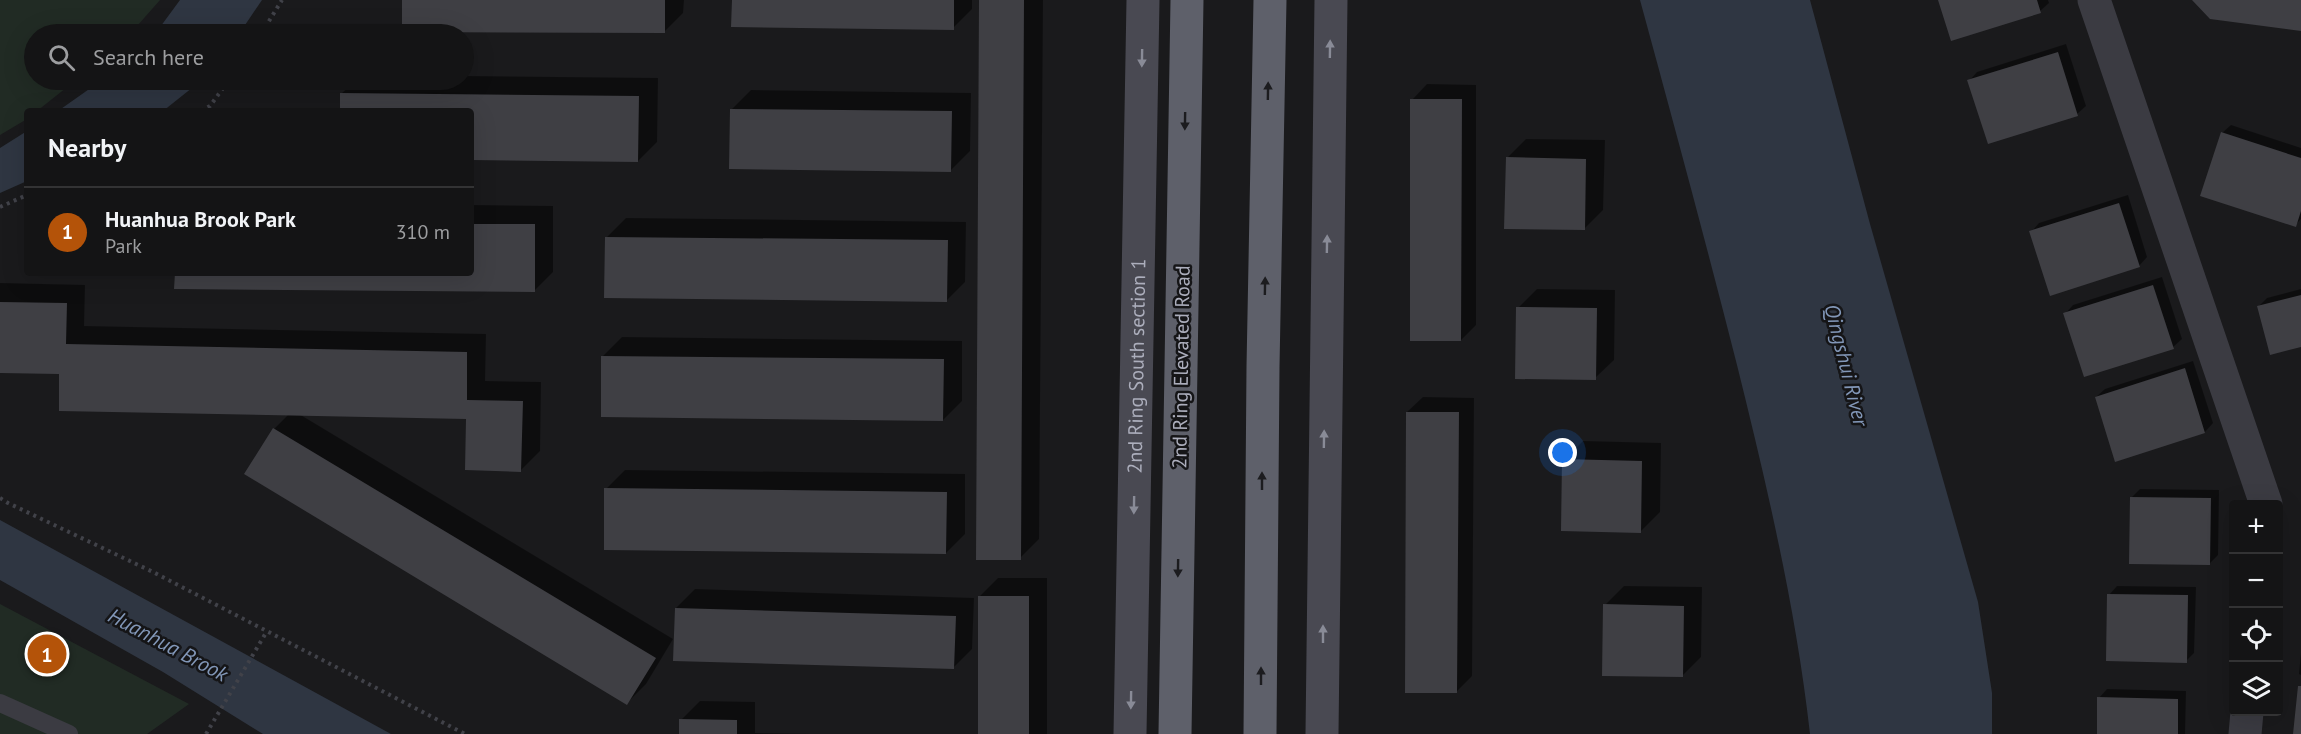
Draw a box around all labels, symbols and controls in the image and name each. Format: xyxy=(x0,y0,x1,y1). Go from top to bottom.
search box xyxy=(24,24,474,90)
one-way arrow xyxy=(1326,39,1335,58)
icon: search xyxy=(45,41,78,74)
text: Search here xyxy=(93,43,204,71)
one-way arrow xyxy=(1137,49,1147,68)
one-way arrow xyxy=(1264,81,1273,100)
one-way arrow xyxy=(1180,112,1190,131)
text: Nearby xyxy=(48,131,126,164)
text: Huanhua Brook Park xyxy=(105,205,296,233)
text: 1 xyxy=(62,219,73,245)
text: 310 m xyxy=(396,219,450,245)
text: Park xyxy=(105,233,142,259)
one-way arrow xyxy=(1323,234,1332,253)
street label: 2nd Ring South section 1 xyxy=(1122,258,1151,474)
street label: 2nd Ring Elevated Road xyxy=(1166,265,1196,469)
one-way arrow xyxy=(1260,276,1270,295)
water label: Qingshui River xyxy=(1818,301,1875,431)
one-way arrow xyxy=(1320,429,1329,448)
your location xyxy=(1548,438,1577,467)
one-way arrow xyxy=(1257,471,1267,490)
one-way arrow xyxy=(1129,496,1139,515)
map controls xyxy=(2229,500,2283,716)
button: + xyxy=(2229,500,2283,554)
button: − xyxy=(2229,554,2283,608)
one-way arrow xyxy=(1173,559,1183,578)
water label: Huanhua Brook xyxy=(104,602,234,688)
button: locate xyxy=(2229,608,2283,662)
one-way arrow xyxy=(1318,624,1327,643)
pin: 1 xyxy=(28,632,66,676)
button: layers xyxy=(2229,662,2283,716)
one-way arrow xyxy=(1256,666,1265,685)
one-way arrow xyxy=(1126,691,1136,710)

